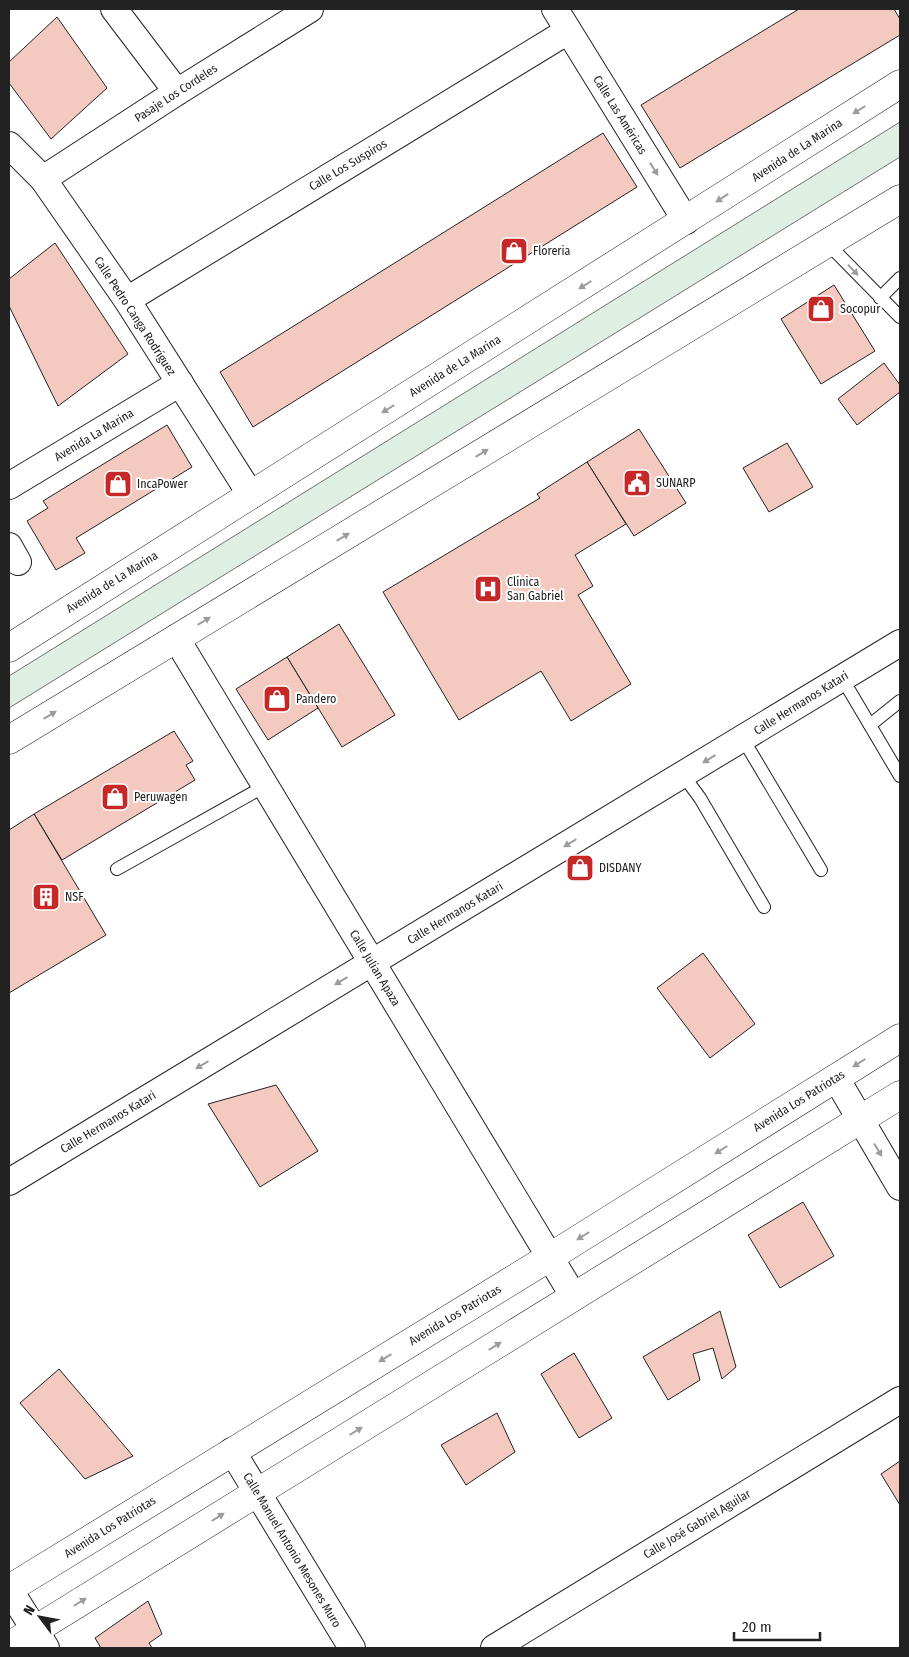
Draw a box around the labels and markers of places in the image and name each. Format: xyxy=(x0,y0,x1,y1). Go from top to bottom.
shop icon: Floreria xyxy=(499,236,529,266)
place label: Floreria xyxy=(533,244,571,258)
shop icon: Socopur xyxy=(806,294,836,324)
place label: Socopur xyxy=(840,302,881,316)
public building icon: SUNARP xyxy=(622,468,652,498)
shop icon: IncaPower xyxy=(103,469,133,499)
place label: SUNARP xyxy=(656,476,695,490)
place label: IncaPower xyxy=(137,477,188,491)
hospital icon: Clínica San Gabriel xyxy=(473,574,503,604)
place label: Clínica San Gabriel xyxy=(507,575,563,603)
shop icon: Pandero xyxy=(262,684,292,714)
place label: Pandero xyxy=(296,692,336,706)
shop icon: Peruwagen xyxy=(100,782,130,812)
place label: Peruwagen xyxy=(134,790,187,804)
shop icon: DISDANY xyxy=(565,853,595,883)
place label: DISDANY xyxy=(599,861,642,875)
building icon: NSF xyxy=(31,882,61,912)
place label: NSF xyxy=(65,890,84,904)

